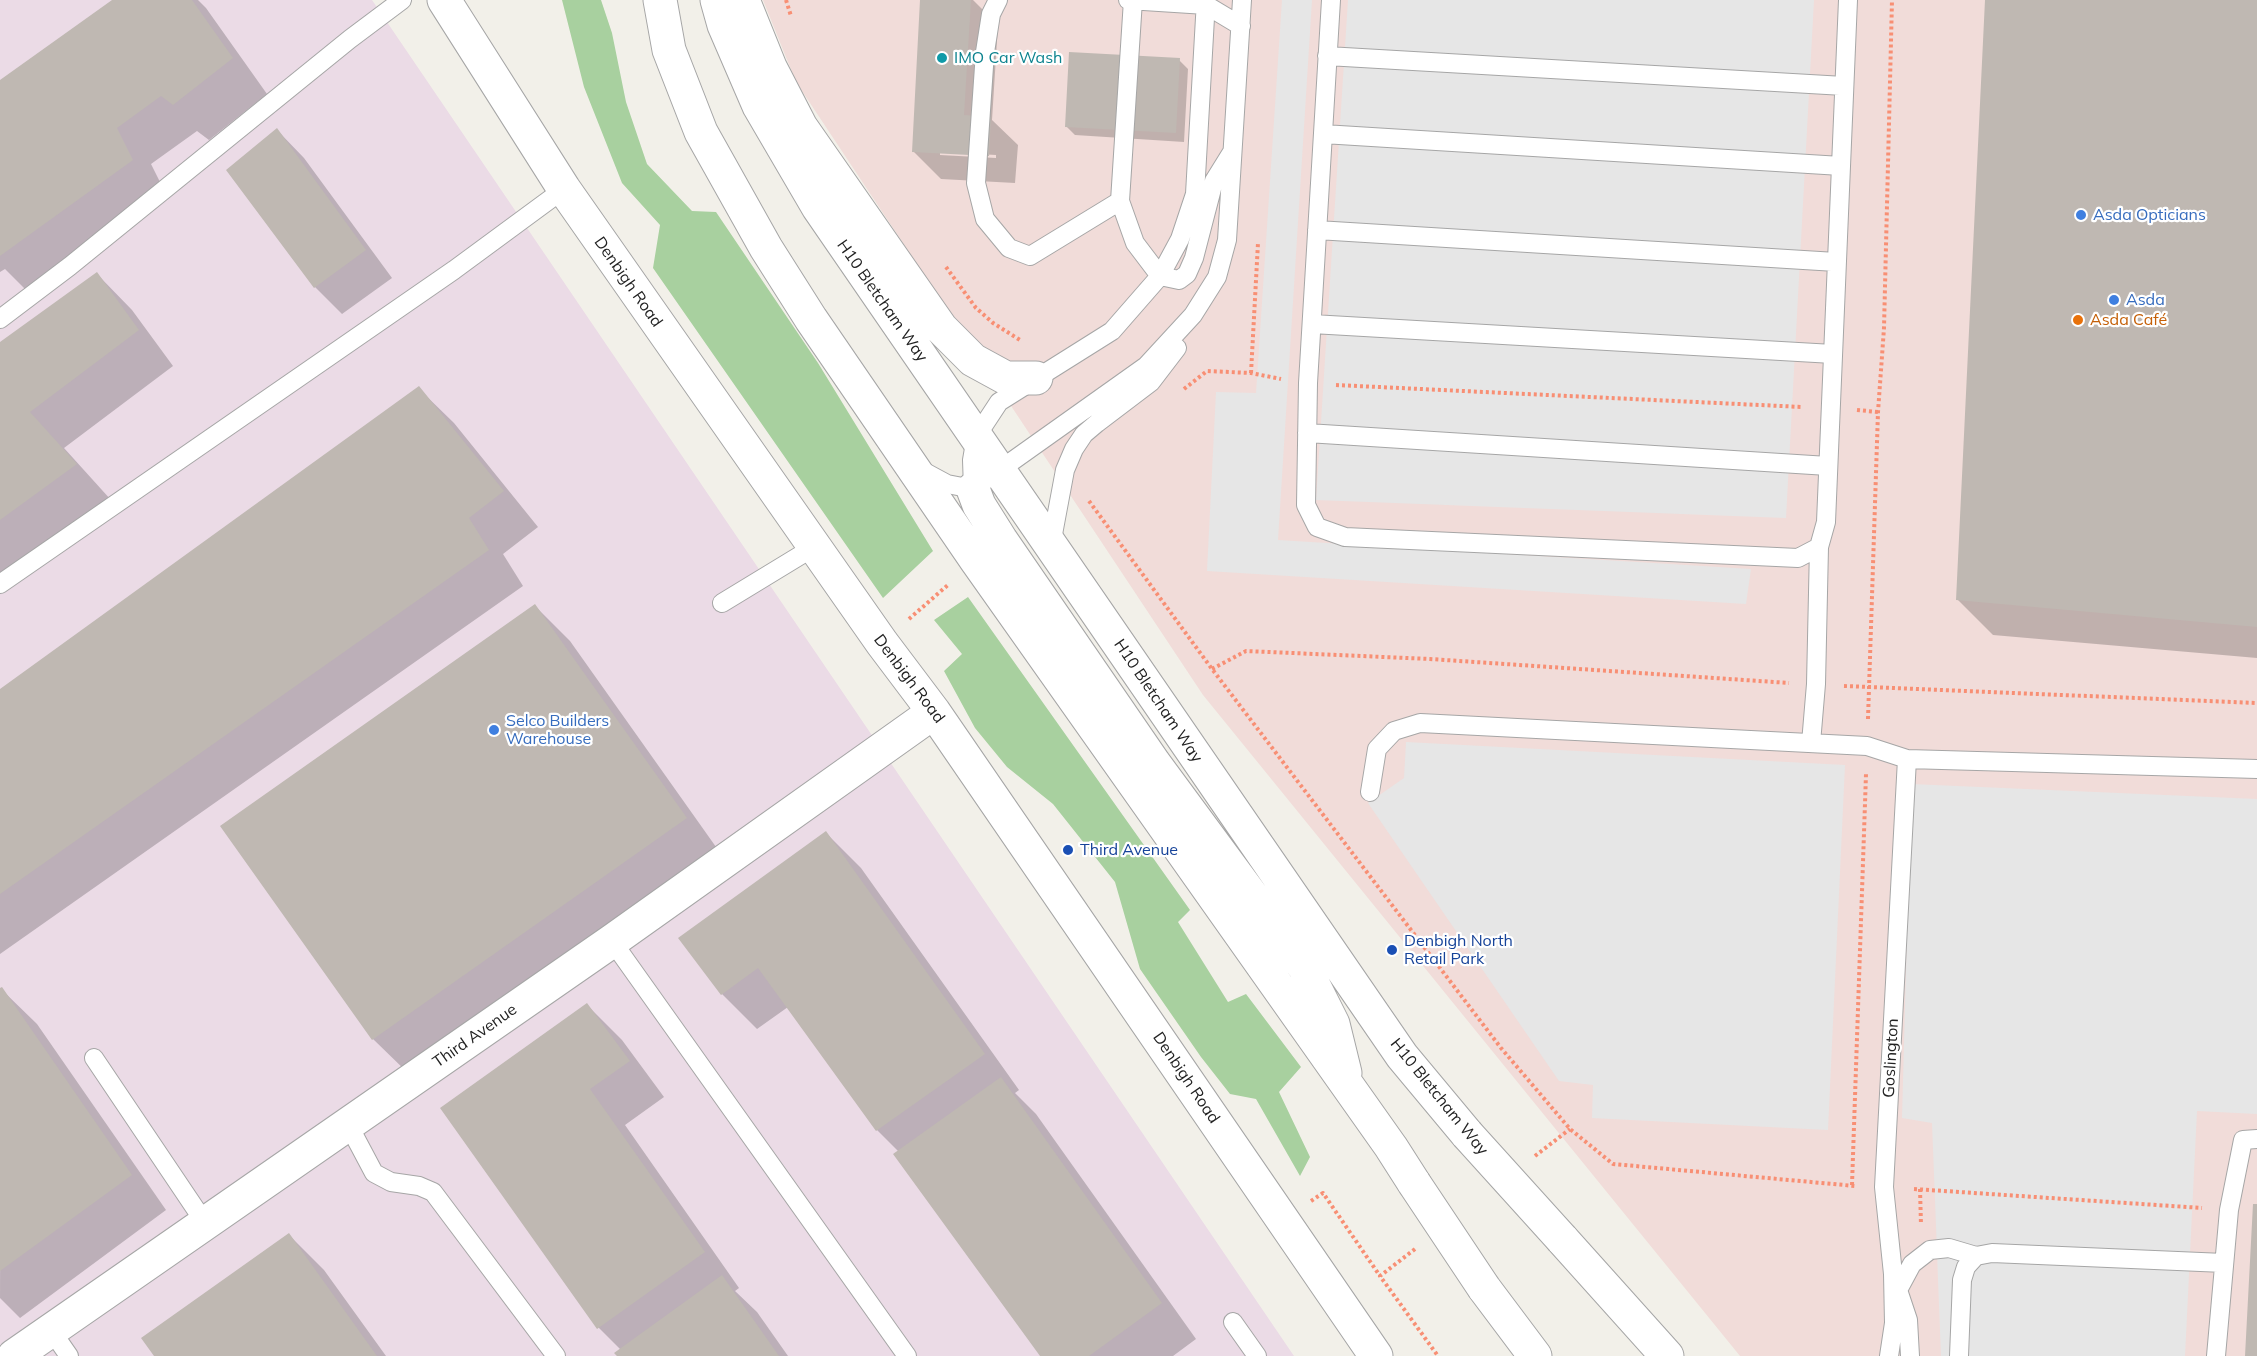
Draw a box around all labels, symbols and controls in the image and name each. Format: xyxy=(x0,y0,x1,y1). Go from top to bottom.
place label: IMO Car Wash xyxy=(954,48,1062,68)
marker: IMO Car Wash xyxy=(935,51,949,65)
place label: Asda Opticians xyxy=(2093,205,2206,225)
marker: Asda Opticians xyxy=(2074,208,2088,222)
street label: Denbigh Road xyxy=(590,233,666,331)
street label: H10 Bletcham Way xyxy=(833,236,931,366)
place label: Asda xyxy=(2126,290,2165,310)
marker: Asda xyxy=(2107,293,2121,307)
place label: Asda Café xyxy=(2090,310,2167,330)
marker: Asda Café xyxy=(2071,313,2085,327)
street label: Denbigh Road xyxy=(869,631,949,727)
street label: H10 Bletcham Way xyxy=(1110,636,1206,766)
place label: Selco Builders Warehouse xyxy=(506,711,609,749)
marker: Selco Builders Warehouse xyxy=(487,723,501,737)
place label: Third Avenue xyxy=(1080,840,1178,860)
marker: Third Avenue xyxy=(1061,843,1075,857)
place label: Denbigh North Retail Park xyxy=(1404,931,1513,969)
marker: Denbigh North Retail Park xyxy=(1385,943,1399,957)
street label: Third Avenue xyxy=(429,1000,521,1072)
street label: Goslington xyxy=(1879,1018,1903,1098)
street label: Denbigh Road xyxy=(1148,1029,1224,1127)
street label: H10 Bletcham Way xyxy=(1386,1035,1492,1159)

